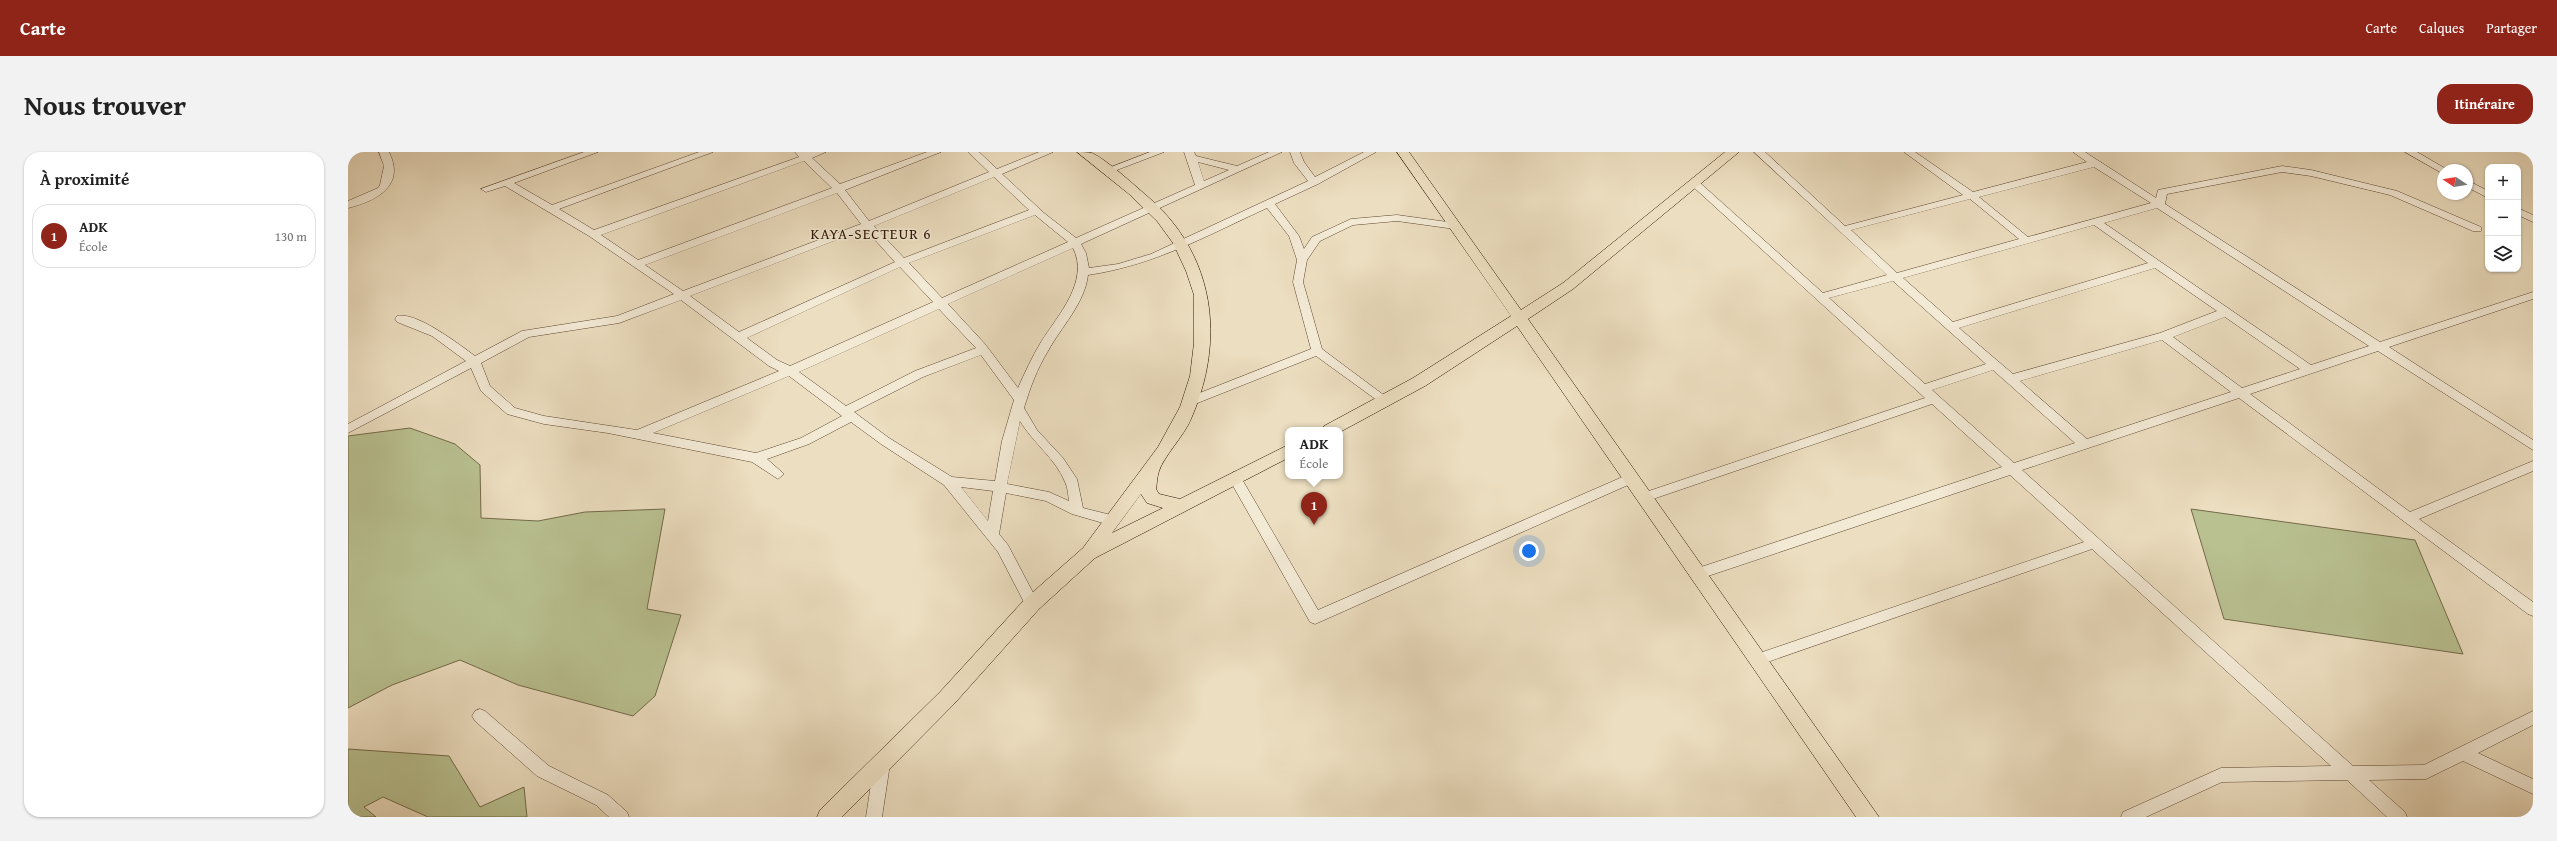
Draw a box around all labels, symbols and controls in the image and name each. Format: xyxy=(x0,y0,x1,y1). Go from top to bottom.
text: Carte xyxy=(20,14,66,42)
text: Carte xyxy=(2365,18,2397,38)
text: Calques xyxy=(2419,18,2464,38)
text: Partager xyxy=(2486,18,2537,38)
text: Nous trouver xyxy=(24,84,186,125)
button: Itinéraire xyxy=(2437,84,2533,124)
north arrow xyxy=(2437,164,2473,200)
map controls xyxy=(2485,164,2521,272)
button: + xyxy=(2485,164,2521,200)
text: À proximité xyxy=(40,166,129,191)
button: − xyxy=(2485,200,2521,236)
text: ADK xyxy=(79,216,108,237)
district label: KAYA-SECTEUR 6 xyxy=(811,223,931,244)
text: 1 xyxy=(51,227,57,246)
text: 130 m xyxy=(275,227,307,246)
button: layers xyxy=(2485,236,2521,272)
text: École xyxy=(79,237,108,256)
popup xyxy=(1285,427,1343,479)
text: ADK xyxy=(1300,433,1328,454)
text: École xyxy=(1300,454,1328,473)
pin: 1 xyxy=(1301,492,1327,525)
your location xyxy=(1519,541,1539,561)

